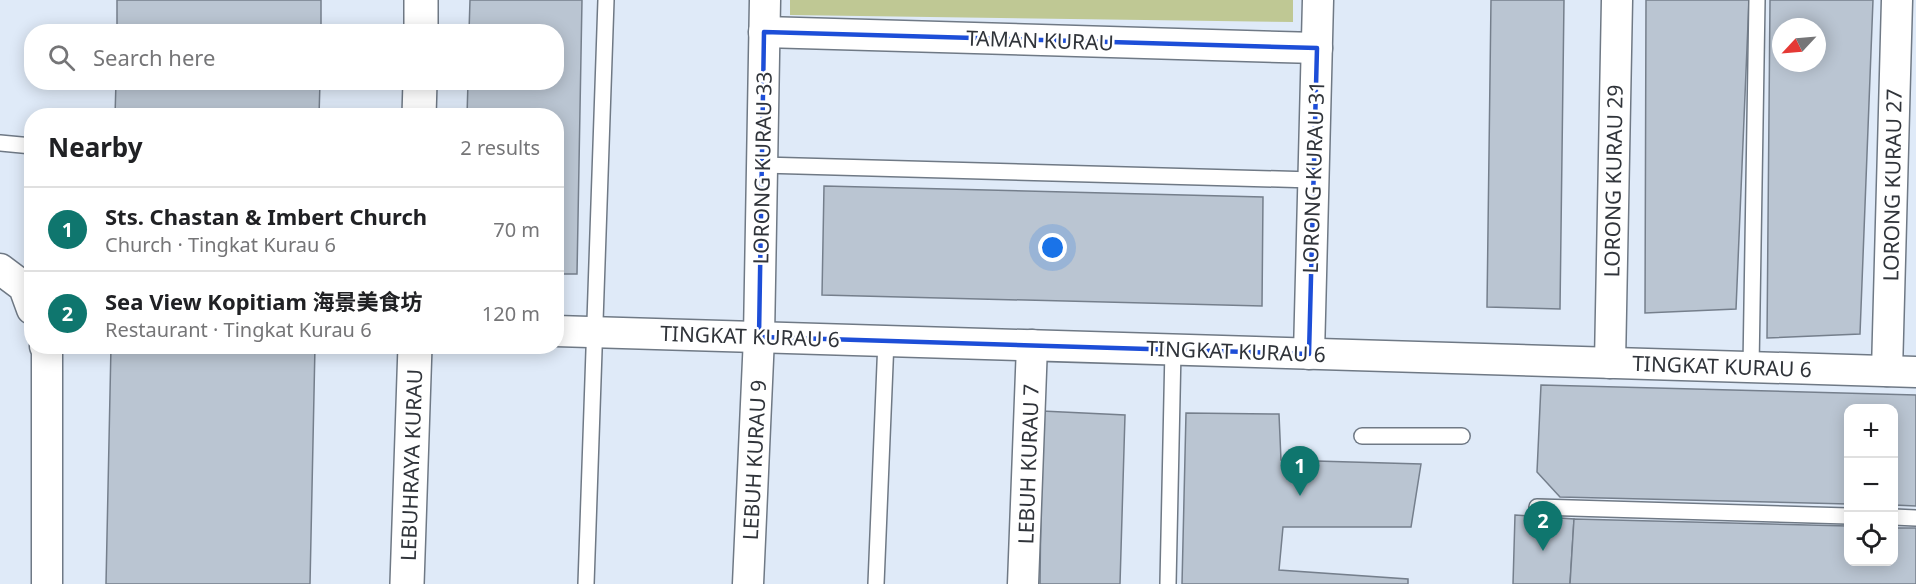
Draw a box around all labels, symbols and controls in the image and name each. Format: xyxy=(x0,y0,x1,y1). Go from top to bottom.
north arrow xyxy=(1772,18,1826,72)
street label: TAMAN KURAU xyxy=(966,23,1114,57)
search box xyxy=(24,24,564,90)
icon: search xyxy=(45,41,78,74)
text: Search here xyxy=(93,42,215,72)
street label: LORONG KURAU 33 xyxy=(746,71,778,265)
street label: LORONG KURAU 31 xyxy=(1296,80,1330,274)
street label: LORONG KURAU 29 xyxy=(1597,84,1629,278)
street label: LORONG KURAU 27 xyxy=(1876,88,1908,282)
text: Nearby xyxy=(48,129,143,165)
text: 2 results xyxy=(460,134,540,161)
text: Sts. Chastan & Imbert Church xyxy=(105,201,427,231)
text: 1 xyxy=(62,216,73,243)
text: 70 m xyxy=(493,216,540,243)
text: Church · Tingkat Kurau 6 xyxy=(105,231,336,258)
your location xyxy=(1038,233,1067,262)
text: Sea View Kopitiam 海景美食坊 xyxy=(105,286,423,316)
text: 2 xyxy=(62,300,73,327)
text: 120 m xyxy=(482,300,540,327)
text: Restaurant · Tingkat Kurau 6 xyxy=(105,316,372,343)
street label: TINGKAT KURAU 6 xyxy=(660,319,840,353)
street label: TINGKAT KURAU 6 xyxy=(1146,334,1326,368)
street label: TINGKAT KURAU 6 xyxy=(1632,349,1812,383)
street label: LEBUHRAYA KURAU xyxy=(394,368,428,562)
street label: LEBUH KURAU 9 xyxy=(736,379,772,541)
street label: LEBUH KURAU 7 xyxy=(1011,383,1045,545)
map controls xyxy=(1844,404,1898,566)
button: + xyxy=(1844,404,1898,458)
pin: 1 xyxy=(1280,446,1320,496)
button: − xyxy=(1844,458,1898,512)
pin: 2 xyxy=(1524,502,1562,551)
button: locate xyxy=(1844,512,1898,566)

